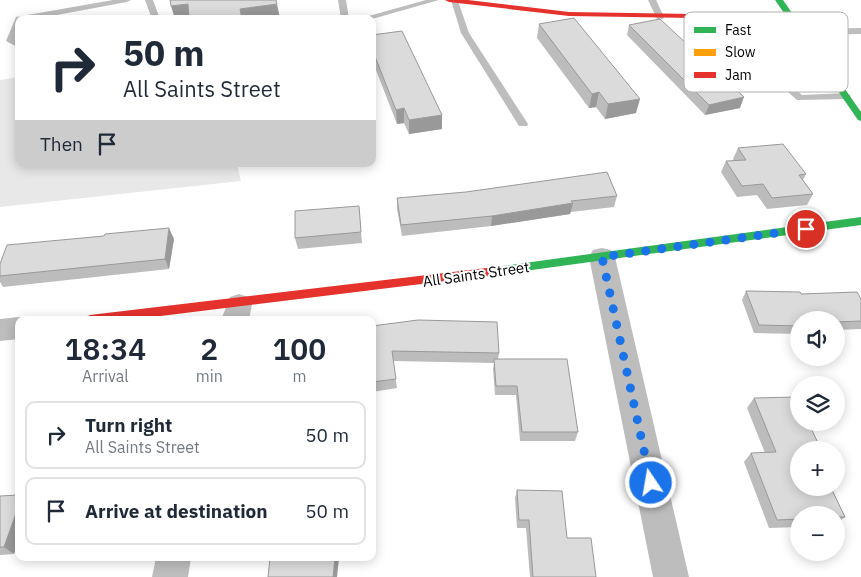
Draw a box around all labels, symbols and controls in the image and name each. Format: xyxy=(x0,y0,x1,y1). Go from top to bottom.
legend xyxy=(684,12,848,92)
text: Fast xyxy=(725,21,751,39)
text: 50 m xyxy=(123,30,205,76)
icon: right xyxy=(40,35,105,100)
text: Slow xyxy=(725,43,756,61)
text: Jam xyxy=(725,66,752,84)
text: All Saints Street xyxy=(123,74,281,103)
icon: arrive xyxy=(93,130,121,158)
text: Then xyxy=(40,132,83,156)
pin xyxy=(785,208,827,250)
icon: arrive xyxy=(792,215,820,243)
street label: All Saints Street xyxy=(421,257,531,291)
map controls xyxy=(790,311,845,561)
button: sound xyxy=(790,311,845,366)
text: 18:34 xyxy=(65,329,146,368)
text: 2 xyxy=(200,329,218,368)
text: 100 xyxy=(272,329,326,368)
text: Arrival xyxy=(82,366,129,386)
text: min xyxy=(196,366,223,386)
text: m xyxy=(292,366,306,386)
button: layers xyxy=(790,376,845,431)
text: Turn right xyxy=(85,413,172,437)
icon: right xyxy=(42,421,70,449)
text: 50 m xyxy=(305,423,349,447)
text: All Saints Street xyxy=(85,437,200,457)
button: + xyxy=(790,441,845,496)
position arrow xyxy=(624,456,676,508)
icon: arrive xyxy=(42,497,70,525)
text: Arrive at destination xyxy=(85,499,268,523)
text: 50 m xyxy=(305,499,349,523)
button: − xyxy=(790,506,845,561)

